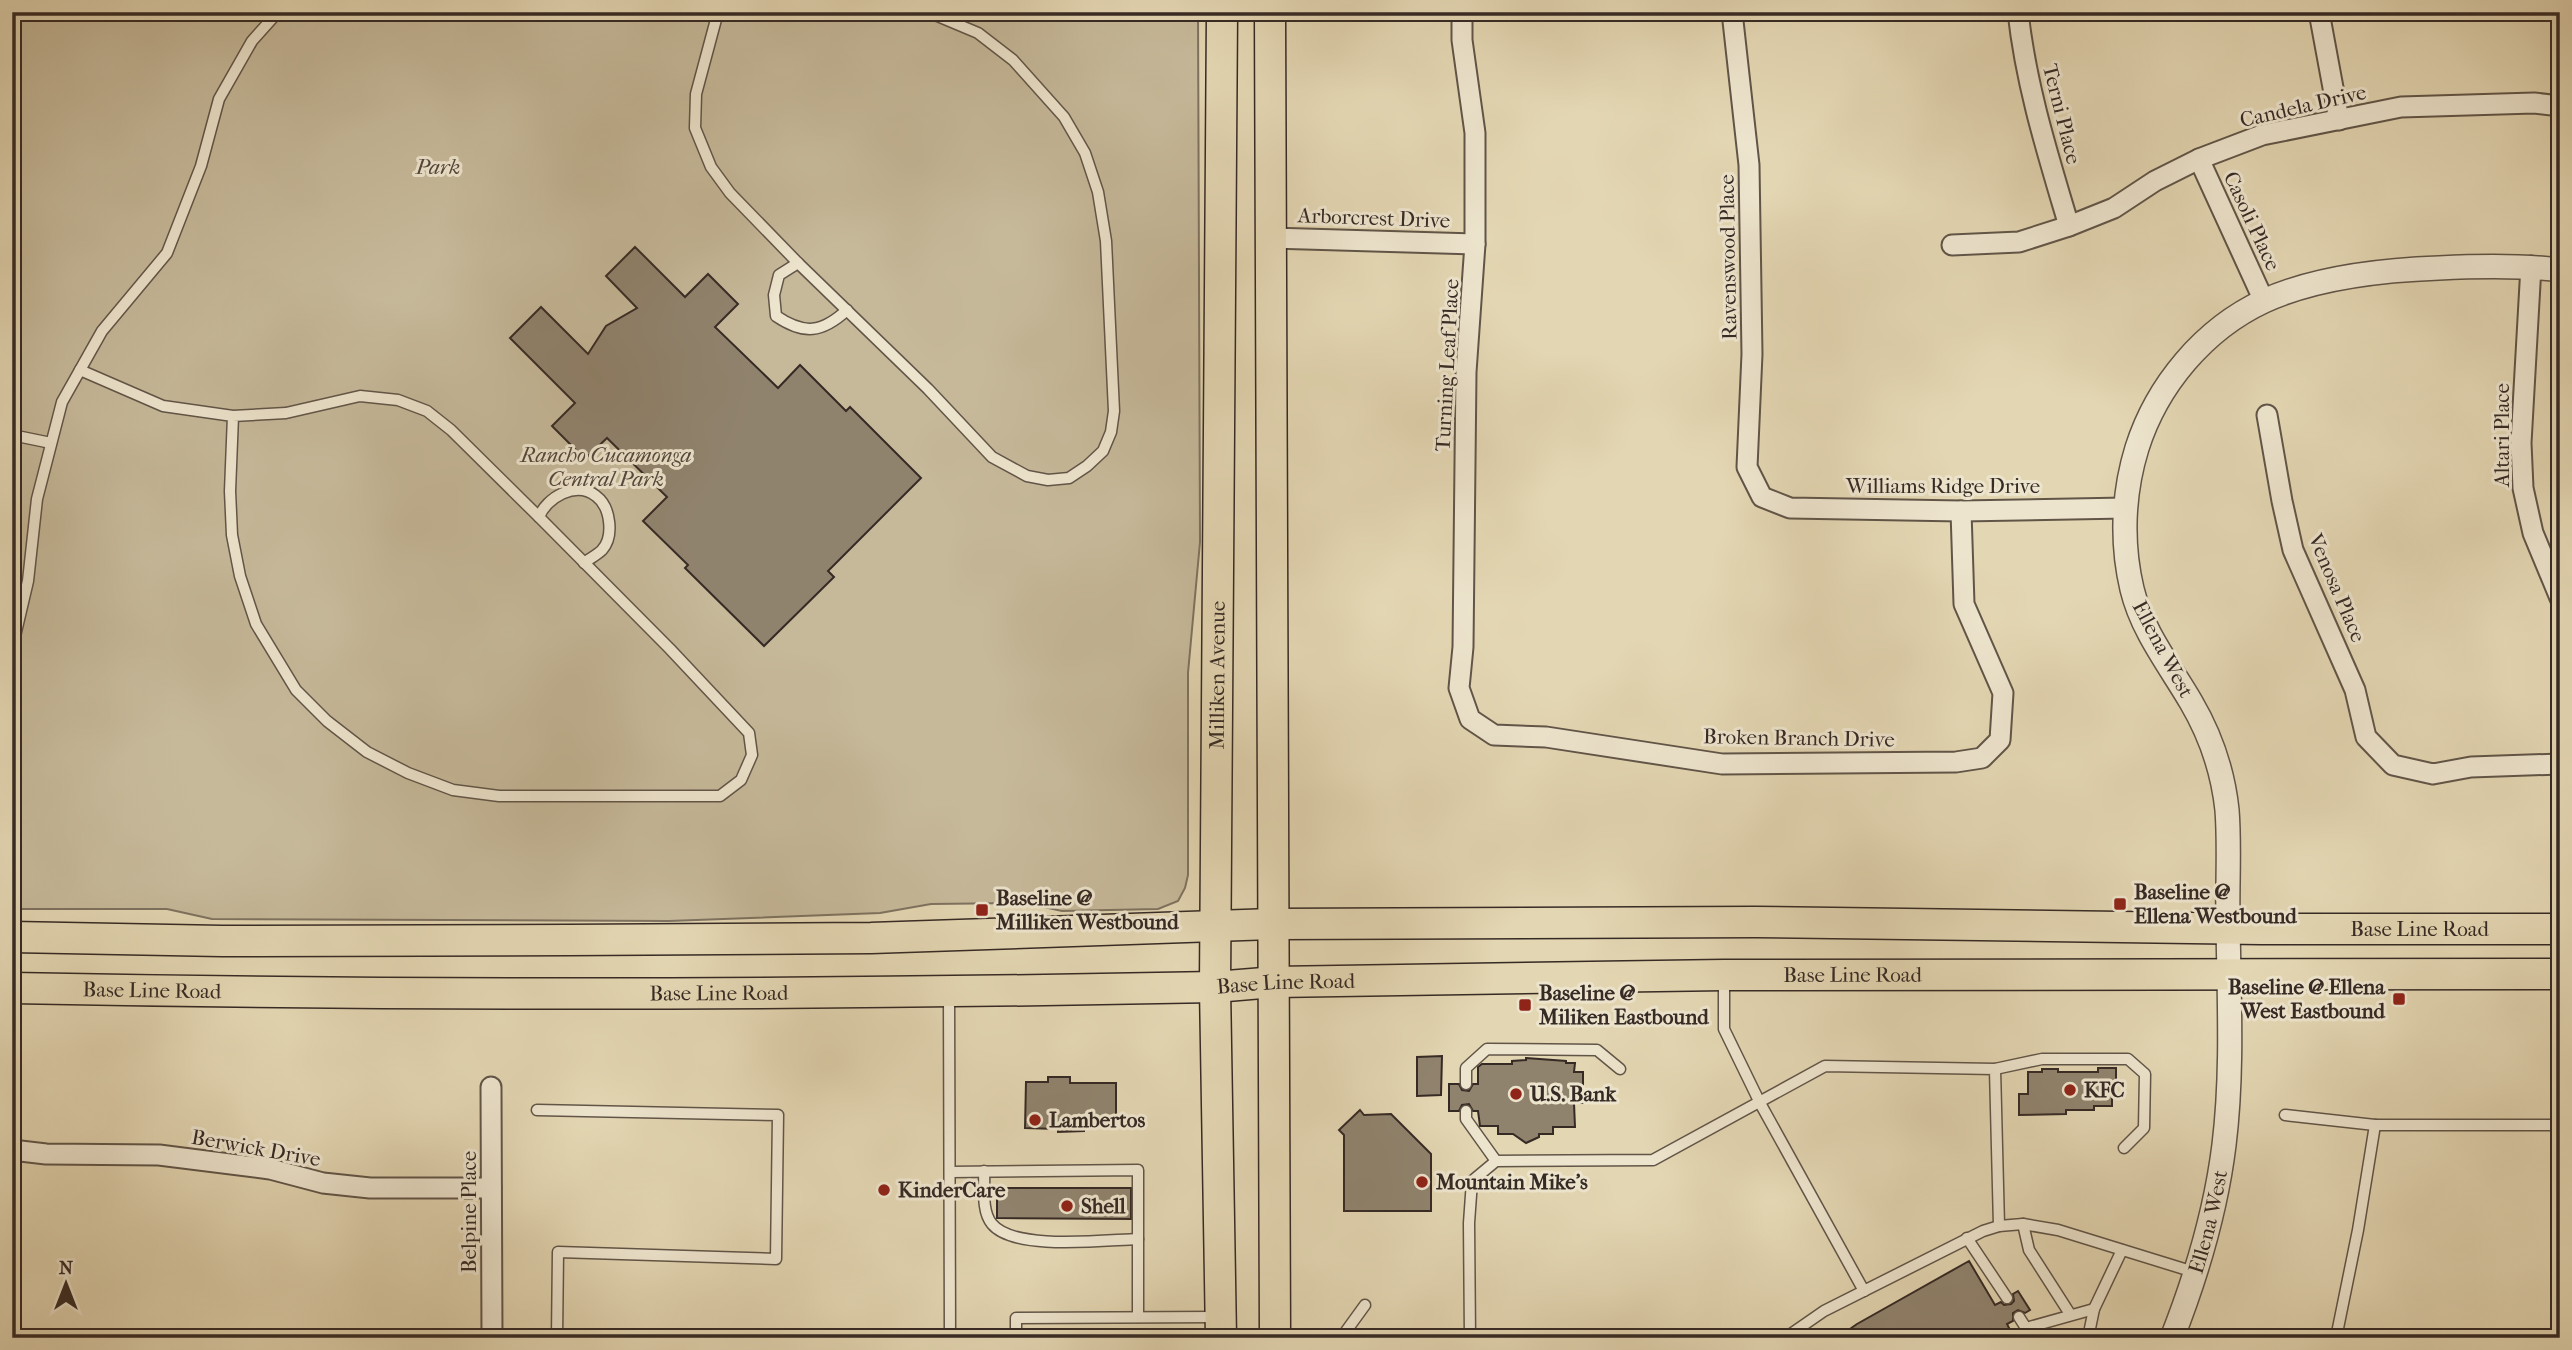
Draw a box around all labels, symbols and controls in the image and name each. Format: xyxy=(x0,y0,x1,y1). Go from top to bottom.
street label: Terni Place xyxy=(2038,61,2086,167)
street label: Candela Drive xyxy=(2237,80,2369,132)
park label: Park xyxy=(415,155,460,179)
street label: Casoli Place xyxy=(2219,168,2285,274)
street label: Ravenswood Place xyxy=(1715,174,1741,340)
street label: Arborcrest Drive xyxy=(1296,203,1451,233)
street label: Turning Leaf Place xyxy=(1430,278,1464,452)
street label: Altari Place xyxy=(2490,383,2514,488)
park label: Rancho Cucamonga Central Park xyxy=(518,443,692,491)
street label: Williams Ridge Drive xyxy=(1845,474,2040,498)
street label: Venosa Place xyxy=(2303,529,2371,646)
street label: Ellena West xyxy=(2128,597,2199,702)
street label: Milliken Avenue xyxy=(1205,601,1230,750)
street label: Broken Branch Drive xyxy=(1703,724,1895,752)
place label: Baseline @ Ellena Westbound xyxy=(2134,880,2297,928)
place label: Baseline @ Milliken Westbound xyxy=(995,886,1179,934)
marker: Baseline @ Ellena Westbound xyxy=(2112,896,2128,912)
marker: Baseline @ Milliken Westbound xyxy=(974,902,990,918)
street label: Base Line Road xyxy=(2350,917,2490,941)
street label: Base Line Road xyxy=(1783,963,1923,987)
street label: Base Line Road xyxy=(1216,969,1356,999)
place label: Baseline @ Ellena West Eastbound xyxy=(2228,975,2386,1023)
street label: Base Line Road xyxy=(82,977,222,1003)
street label: Base Line Road xyxy=(650,981,789,1005)
place label: Baseline @ Miliken Eastbound xyxy=(1538,981,1709,1029)
marker: Baseline @ Ellena West Eastbound xyxy=(2391,991,2407,1007)
marker: Baseline @ Miliken Eastbound xyxy=(1517,997,1533,1013)
place label: KFC xyxy=(2084,1078,2125,1102)
place label: U.S. Bank xyxy=(1529,1082,1617,1106)
marker: KFC xyxy=(2062,1082,2078,1098)
marker: U.S. Bank xyxy=(1508,1086,1524,1102)
place label: Lambertos xyxy=(1049,1108,1145,1132)
marker: Lambertos xyxy=(1027,1112,1043,1128)
street label: Berwick Drive xyxy=(190,1125,322,1171)
street label: Belpine Place xyxy=(457,1151,481,1273)
street label: Ellena West xyxy=(2184,1168,2232,1277)
place label: Mountain Mike's xyxy=(1435,1170,1588,1194)
marker: Mountain Mike's xyxy=(1414,1174,1430,1190)
place label: KinderCare xyxy=(898,1178,1006,1202)
marker: KinderCare xyxy=(876,1182,892,1198)
place label: Shell xyxy=(1081,1194,1126,1218)
marker: Shell xyxy=(1059,1198,1075,1214)
north arrow xyxy=(32,1248,102,1318)
text: N xyxy=(59,1257,74,1279)

